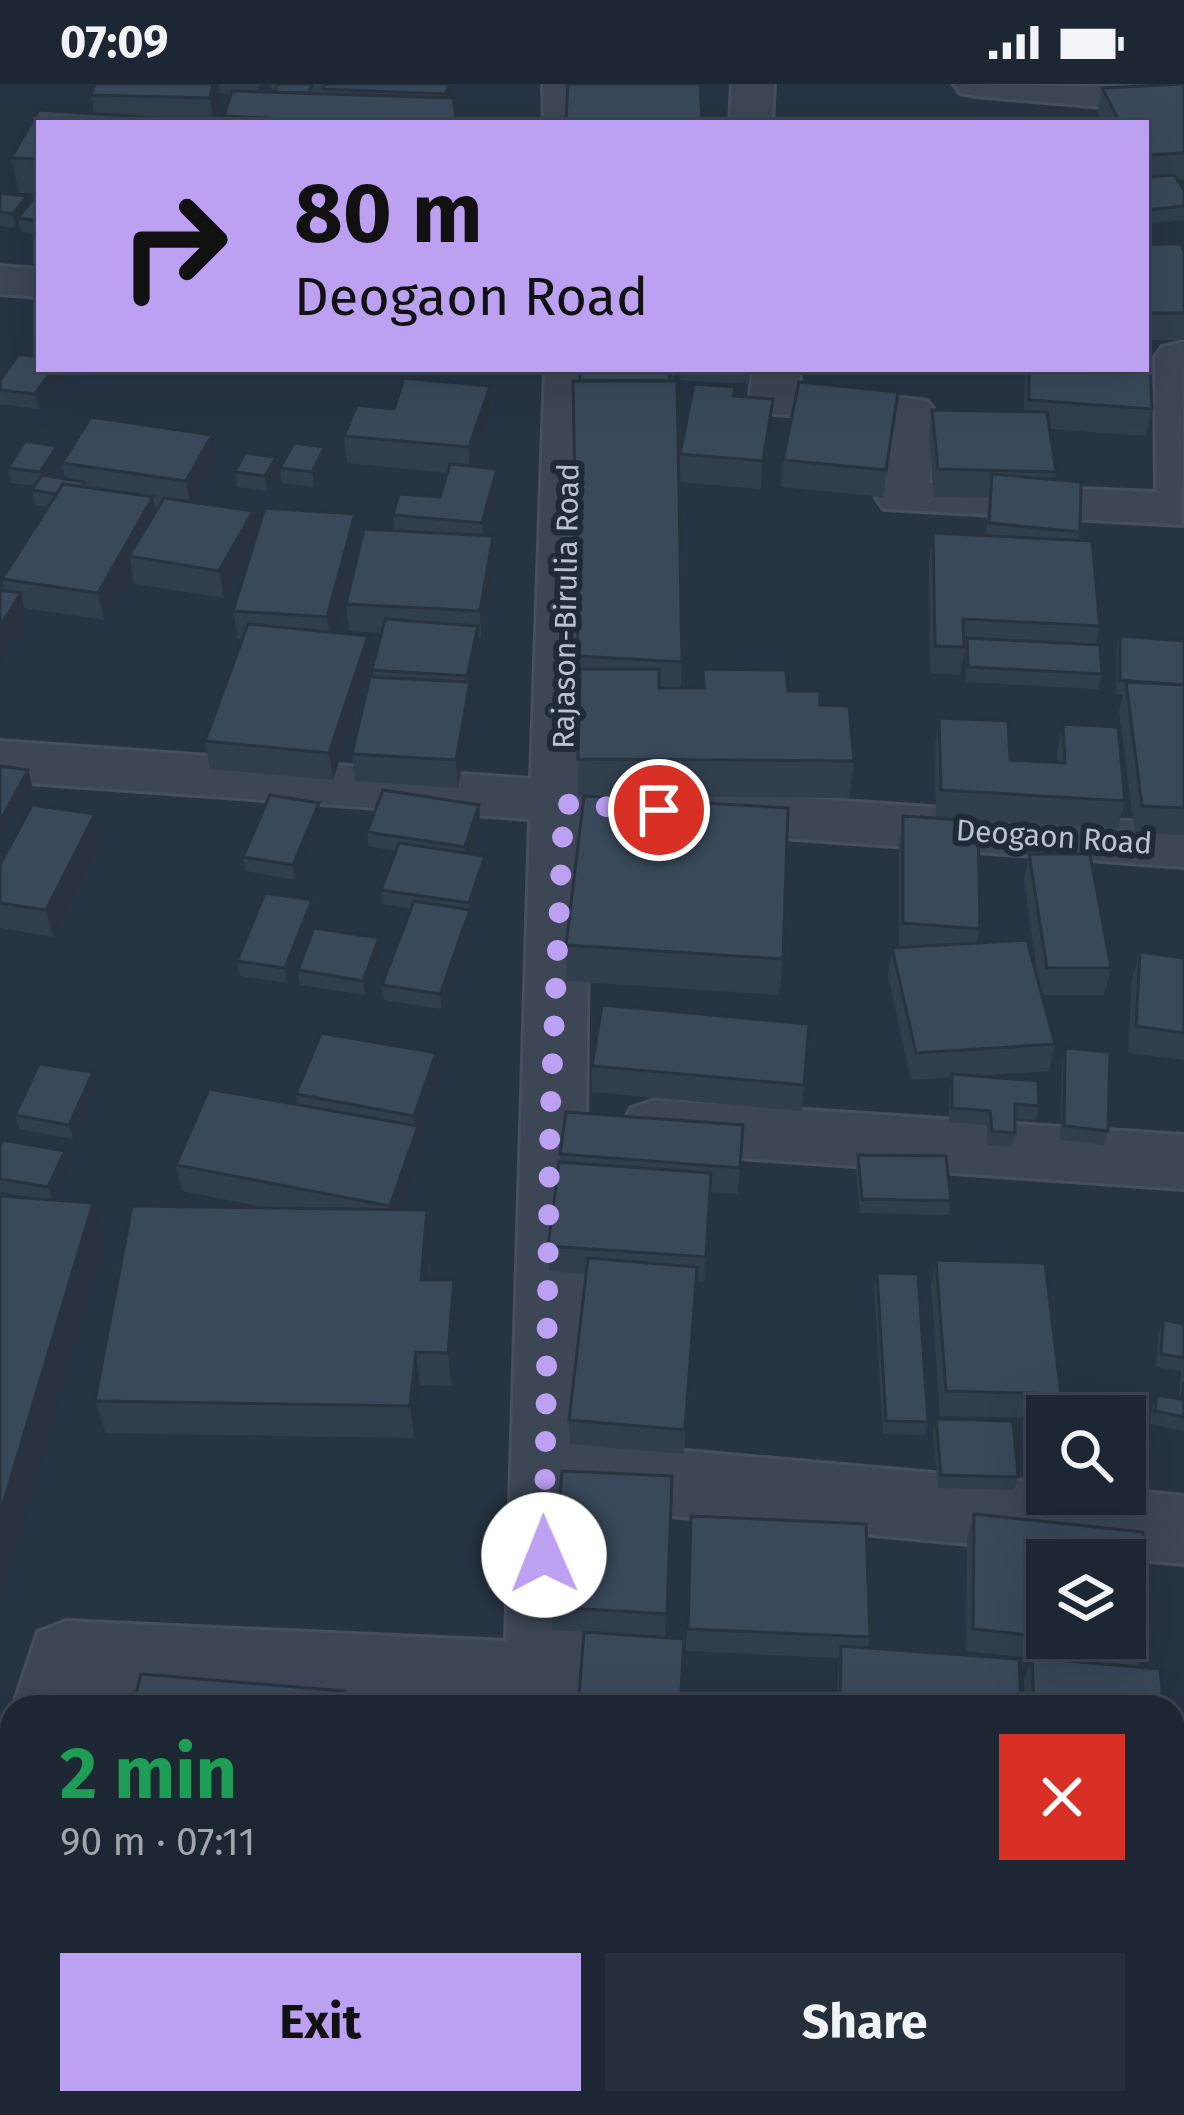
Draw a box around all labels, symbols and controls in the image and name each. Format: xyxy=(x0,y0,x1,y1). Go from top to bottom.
text: 07:09 xyxy=(60,15,168,69)
text: 80 m xyxy=(294,163,483,264)
icon: right xyxy=(96,168,252,324)
text: Deogaon Road xyxy=(294,265,648,329)
street label: Rajason-Birulia Road xyxy=(546,463,586,749)
pin xyxy=(608,759,710,861)
icon: arrive xyxy=(626,777,692,843)
street label: Deogaon Road xyxy=(955,812,1153,862)
map controls xyxy=(1026,1395,1146,1659)
button: search xyxy=(1026,1395,1146,1515)
position arrow xyxy=(481,1492,607,1618)
button: layers xyxy=(1026,1539,1146,1659)
text: 2 min xyxy=(60,1731,237,1817)
button: close xyxy=(999,1734,1125,1860)
text: 90 m · 07:11 xyxy=(60,1819,255,1865)
button: Exit xyxy=(60,1953,581,2091)
button: Share xyxy=(605,1953,1125,2091)

